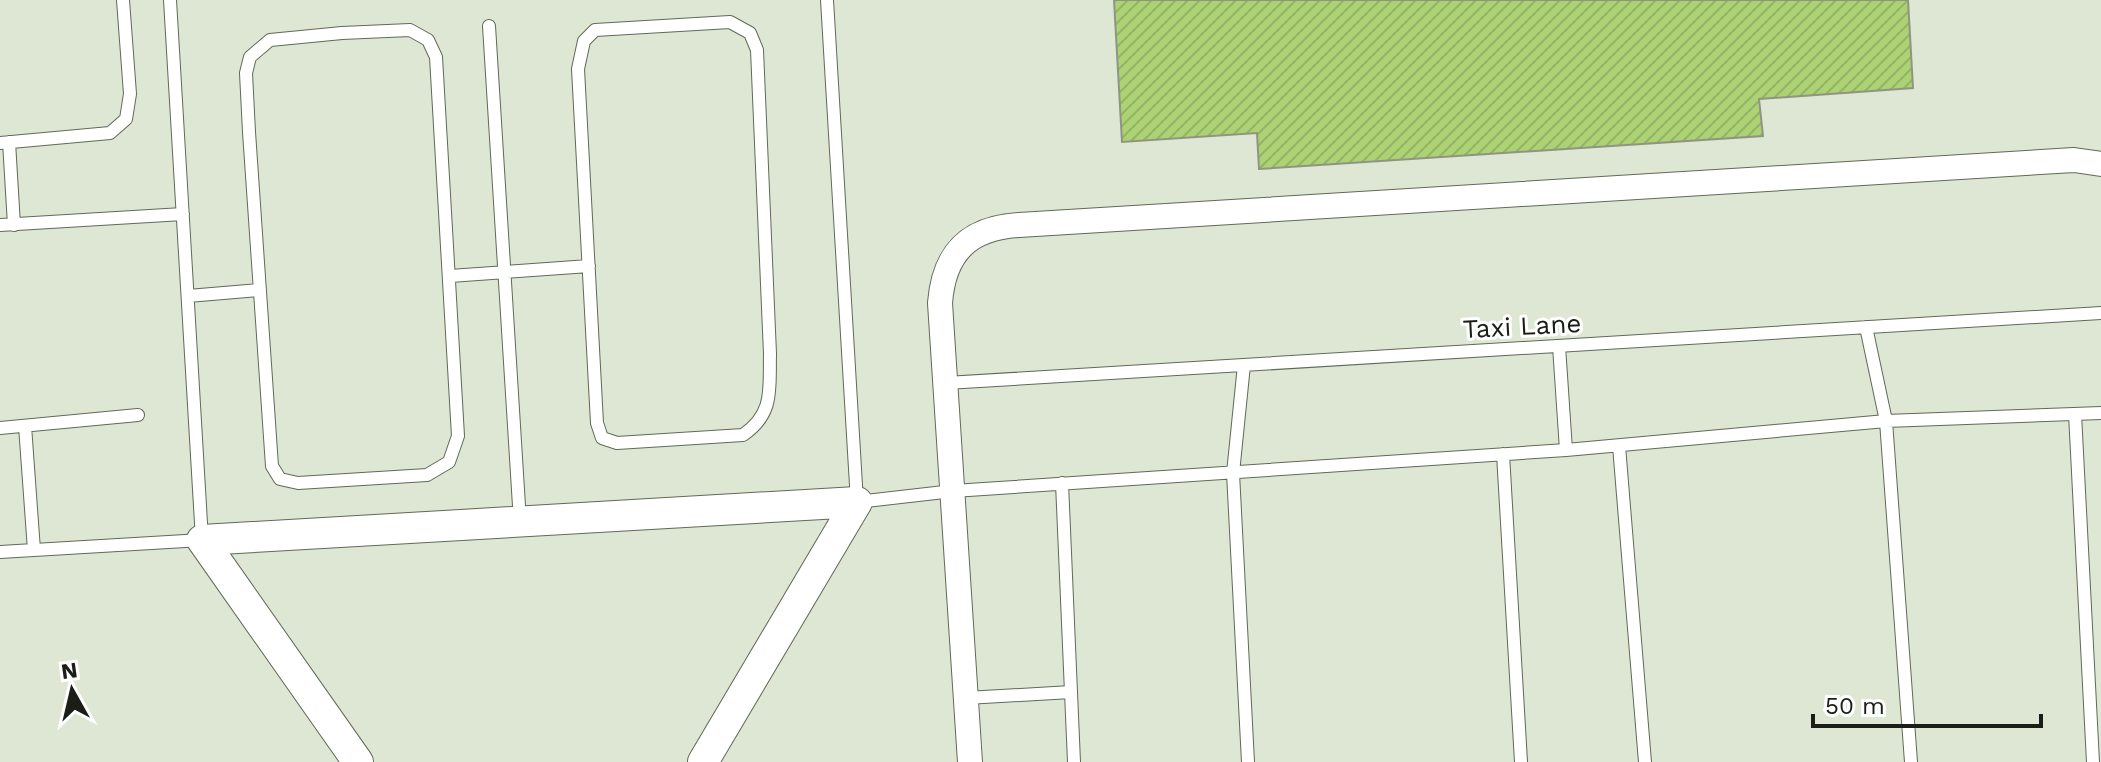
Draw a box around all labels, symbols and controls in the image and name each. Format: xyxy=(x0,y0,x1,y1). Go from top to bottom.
street label: Taxi Lane xyxy=(1462,308,1582,344)
north arrow xyxy=(32,650,112,730)
text: N xyxy=(59,657,79,684)
scale bar xyxy=(1813,678,2041,728)
text: 50 m xyxy=(1825,692,1885,720)

